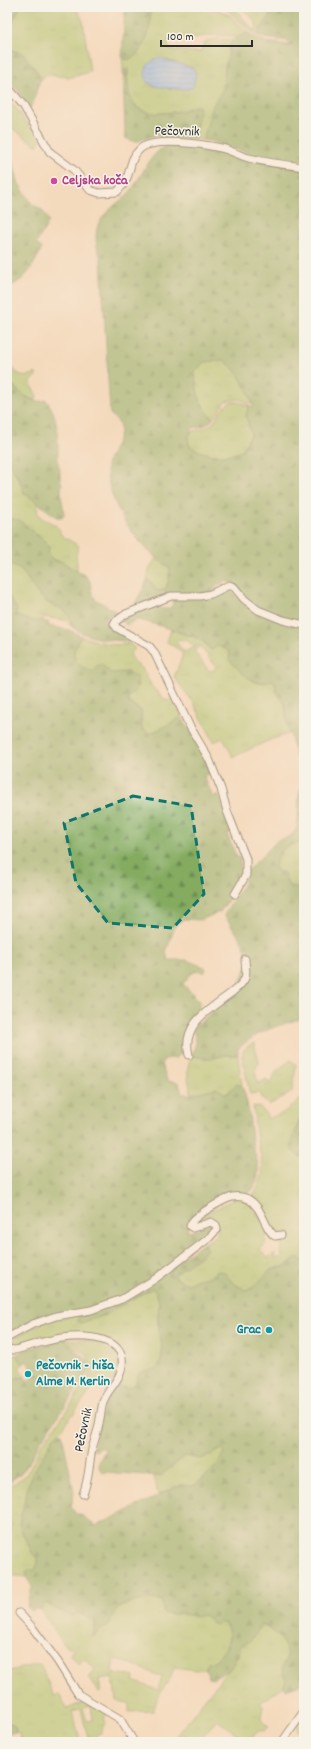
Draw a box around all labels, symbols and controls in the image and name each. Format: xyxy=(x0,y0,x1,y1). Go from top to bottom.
scale bar xyxy=(161,22,252,48)
text: 100 m xyxy=(167,29,194,46)
street label: Pečovnik xyxy=(154,122,200,142)
place label: Celjska koča xyxy=(62,171,129,191)
marker: Celjska koča xyxy=(49,176,59,186)
place label: Grac xyxy=(237,1320,261,1340)
marker: Grac xyxy=(264,1325,274,1335)
place label: Pečovnik - hiša Alme M. Kerlin xyxy=(36,1356,115,1392)
marker: Pečovnik - hiša Alme M. Kerlin xyxy=(23,1369,33,1379)
street label: Pečovnik xyxy=(70,1406,99,1454)

